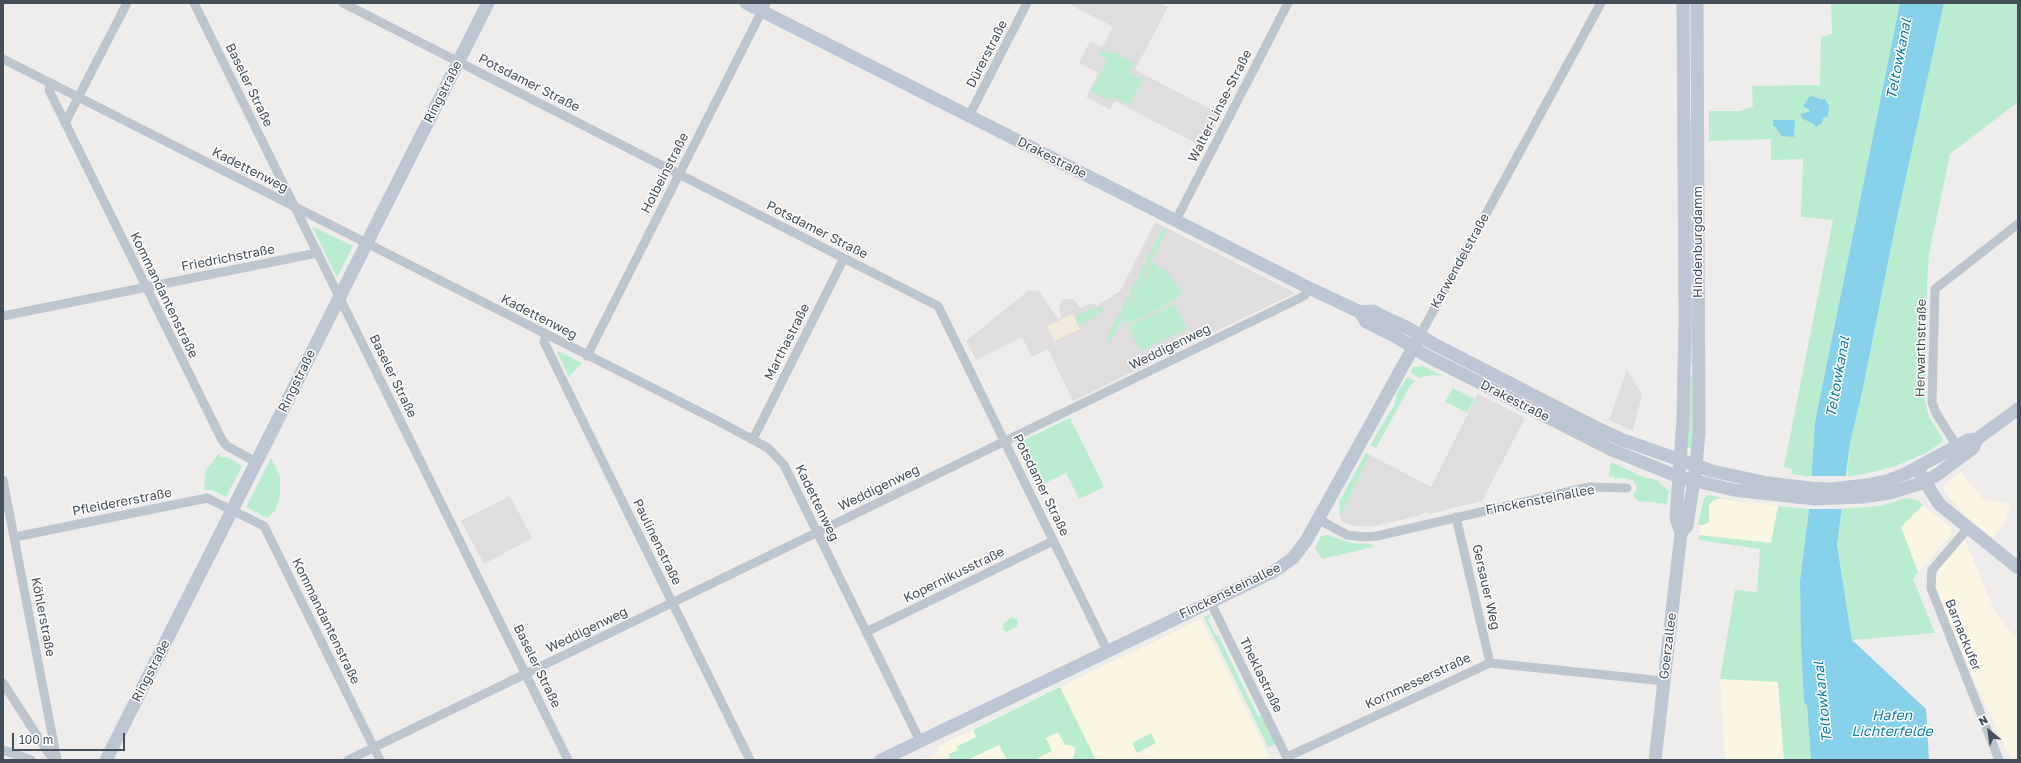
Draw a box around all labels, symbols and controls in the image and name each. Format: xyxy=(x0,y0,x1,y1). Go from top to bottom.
water label: Teltowkanal xyxy=(1883,17,1915,101)
street label: Dürerstraße xyxy=(963,18,1011,90)
street label: Baseler Straße xyxy=(222,41,276,129)
street label: Walter-Linse-Straße xyxy=(1185,47,1255,165)
street label: Potsdamer Straße xyxy=(476,51,582,115)
street label: Ringstraße xyxy=(421,58,465,126)
street label: Holbeinstraße xyxy=(638,130,692,216)
street label: Drakestraße xyxy=(1015,134,1089,182)
street label: Kadettenweg xyxy=(209,144,291,196)
street label: Hindenburgdamm xyxy=(1690,186,1706,298)
street label: Potsdamer Straße xyxy=(764,198,870,262)
street label: Karwendelstraße xyxy=(1427,211,1493,311)
street label: Kommandantenstraße xyxy=(127,229,201,361)
street label: Friedrichstraße xyxy=(180,241,276,275)
street label: Kadettenweg xyxy=(498,291,580,343)
street label: Herwarthstraße xyxy=(1912,299,1930,397)
street label: Marthastraße xyxy=(761,301,813,383)
street label: Weddigenweg xyxy=(1127,321,1213,373)
street label: Baseler Straße xyxy=(366,332,420,420)
water label: Teltowkanal xyxy=(1823,335,1853,419)
street label: Ringstraße xyxy=(275,347,319,415)
street label: Drakestraße xyxy=(1478,377,1552,425)
street label: Potsdamer Straße xyxy=(1010,431,1072,539)
street label: Kadettenweg xyxy=(792,462,842,544)
street label: Weddigenweg xyxy=(836,462,922,514)
street label: Finckensteinallee xyxy=(1484,482,1596,518)
street label: Pfleidererstraße xyxy=(71,485,173,519)
street label: Paulinenstraße xyxy=(629,496,685,588)
street label: Gersauer Weg xyxy=(1469,543,1503,631)
street label: Kopernikusstraße xyxy=(901,544,1007,606)
street label: Kommandantenstraße xyxy=(289,555,363,687)
street label: Finckensteinallee xyxy=(1177,560,1283,622)
street label: Köhlerstraße xyxy=(28,576,58,658)
street label: Barnackufer xyxy=(1942,597,1984,673)
street label: Weddigenweg xyxy=(544,604,630,656)
street label: Goerzallee xyxy=(1656,612,1680,680)
street label: Baseler Straße xyxy=(510,622,564,710)
street label: Theklastraße xyxy=(1236,635,1286,715)
street label: Ringstraße xyxy=(129,637,173,705)
street label: Kornmesserstraße xyxy=(1363,650,1473,712)
water label: Teltowkanal xyxy=(1810,661,1836,743)
water label: Hafen Lichterfelde xyxy=(1851,708,1933,740)
north arrow xyxy=(1969,711,2009,751)
text: N xyxy=(1976,712,1990,728)
scale bar xyxy=(14,725,127,751)
text: 100 m xyxy=(19,732,53,747)

